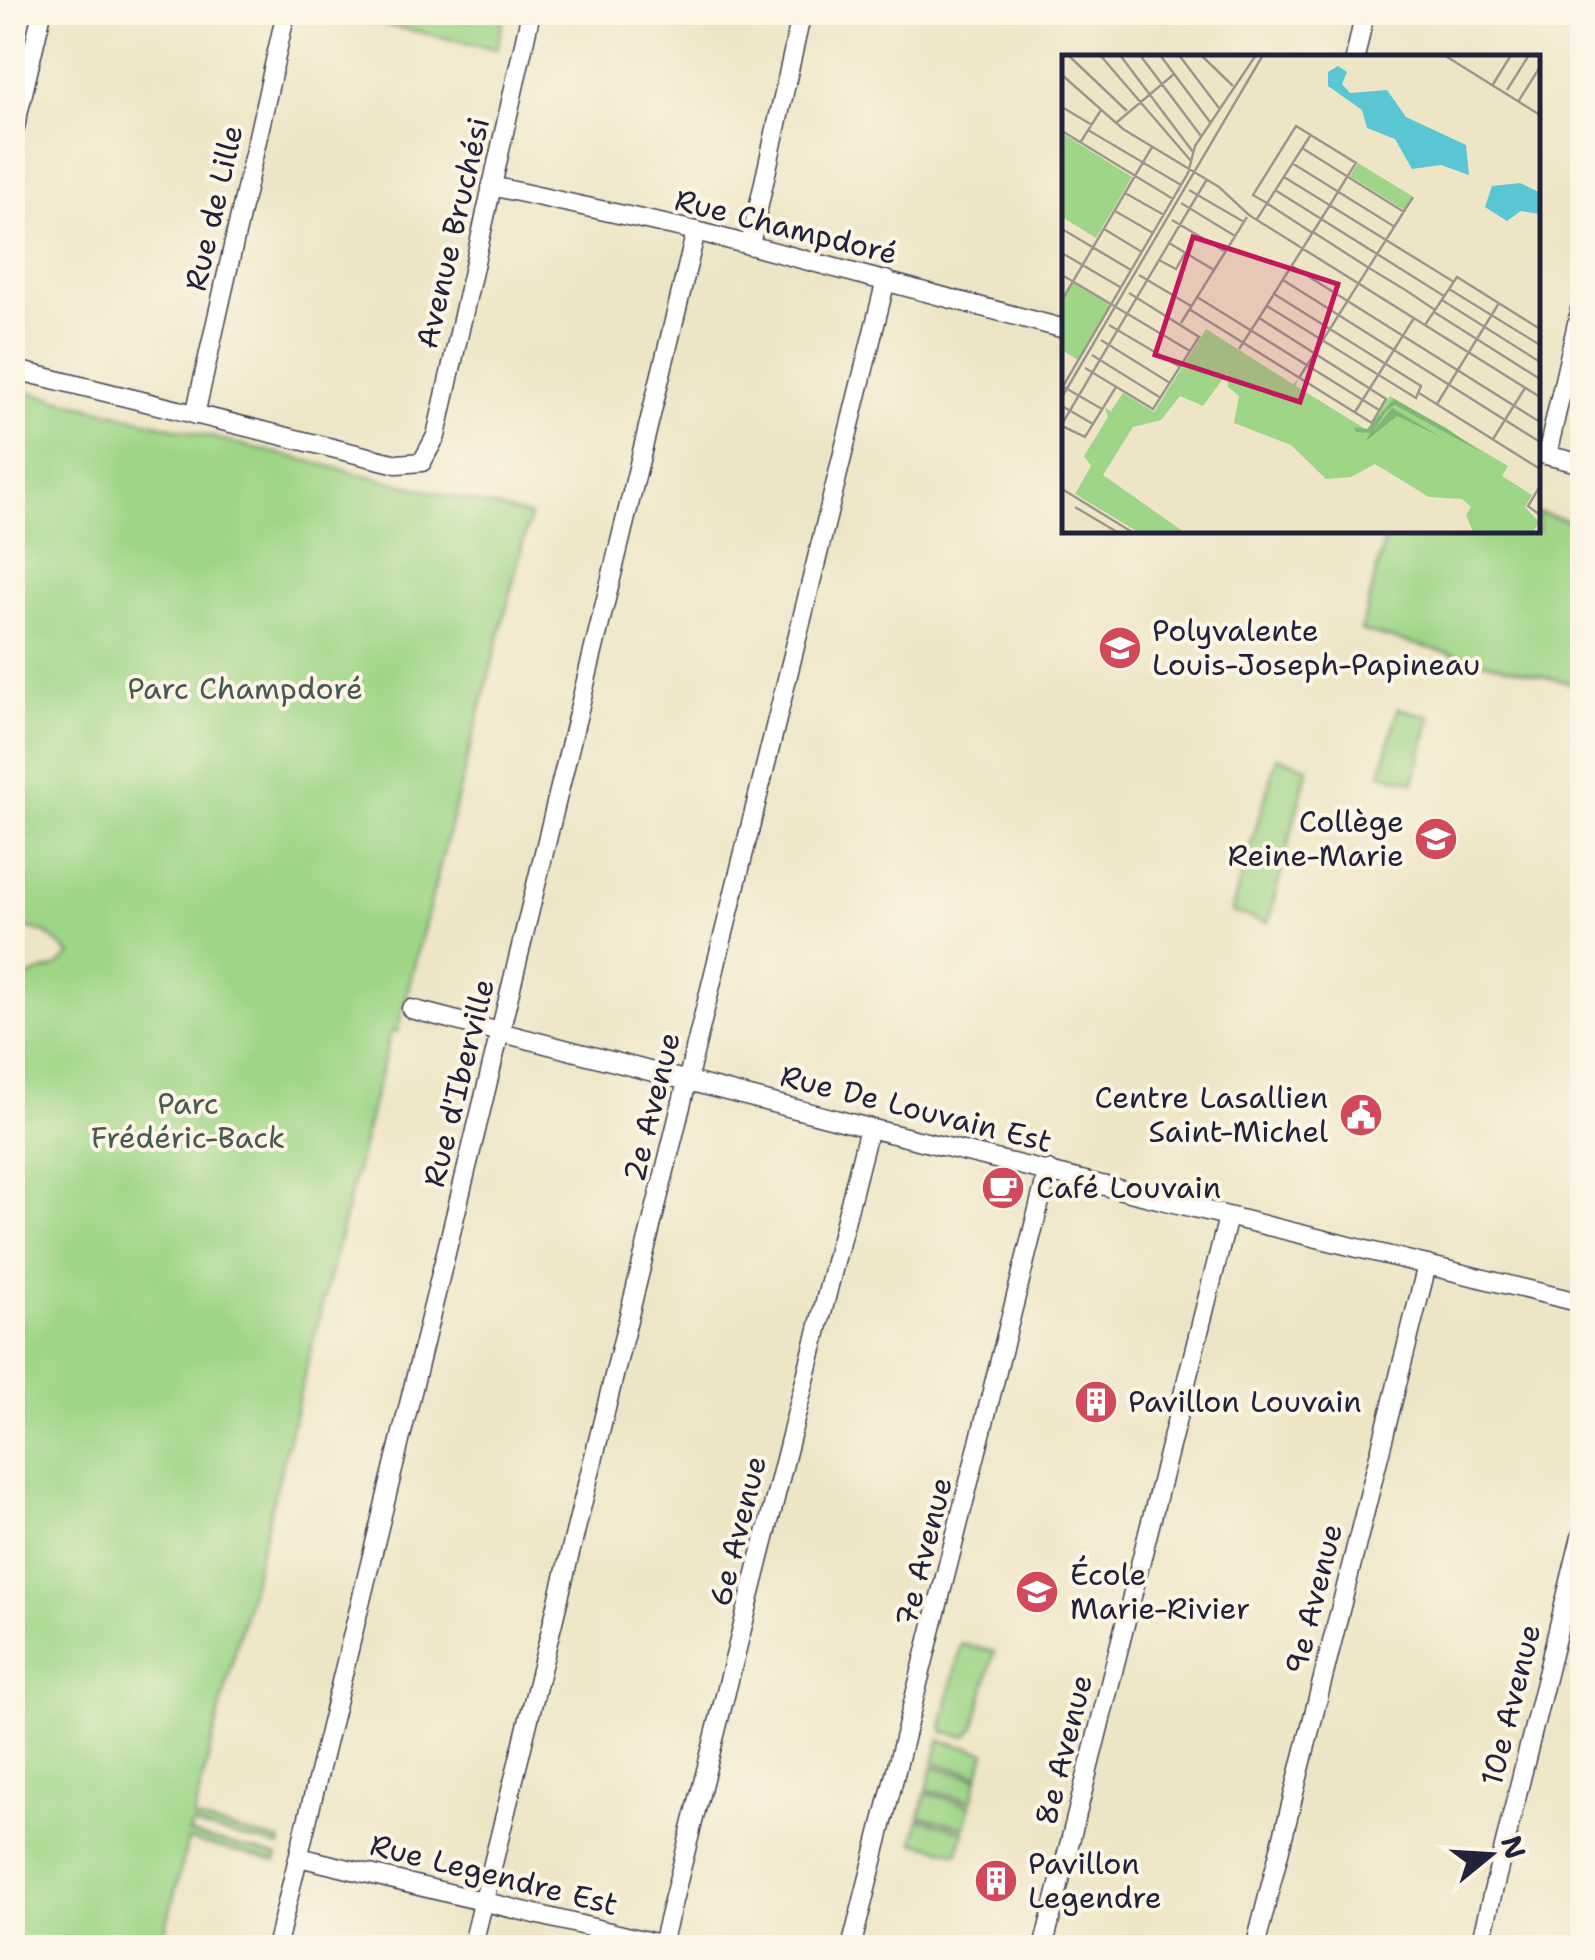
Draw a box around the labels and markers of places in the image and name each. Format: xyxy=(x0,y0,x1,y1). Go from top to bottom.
place label: Polyvalente Louis-Joseph-Papineau xyxy=(1152,610,1480,685)
school or university icon: Polyvalente Louis-Joseph-Papineau xyxy=(1097,625,1143,671)
place label: Collège Reine-Marie xyxy=(1228,801,1404,876)
school or university icon: Collège Reine-Marie xyxy=(1413,816,1459,862)
place label: Centre Lasallien Saint-Michel xyxy=(1094,1077,1328,1152)
public building icon: Centre Lasallien Saint-Michel xyxy=(1338,1092,1384,1138)
cafe icon: Café Louvain xyxy=(980,1165,1026,1211)
place label: Café Louvain xyxy=(1036,1167,1221,1208)
building icon: Pavillon Louvain xyxy=(1073,1379,1119,1425)
place label: Pavillon Louvain xyxy=(1128,1381,1362,1422)
place label: École Marie-Rivier xyxy=(1070,1554,1250,1629)
school or university icon: École Marie-Rivier xyxy=(1014,1569,1060,1615)
place label: Pavillon Legendre xyxy=(1028,1843,1162,1918)
building icon: Pavillon Legendre xyxy=(973,1858,1019,1904)

